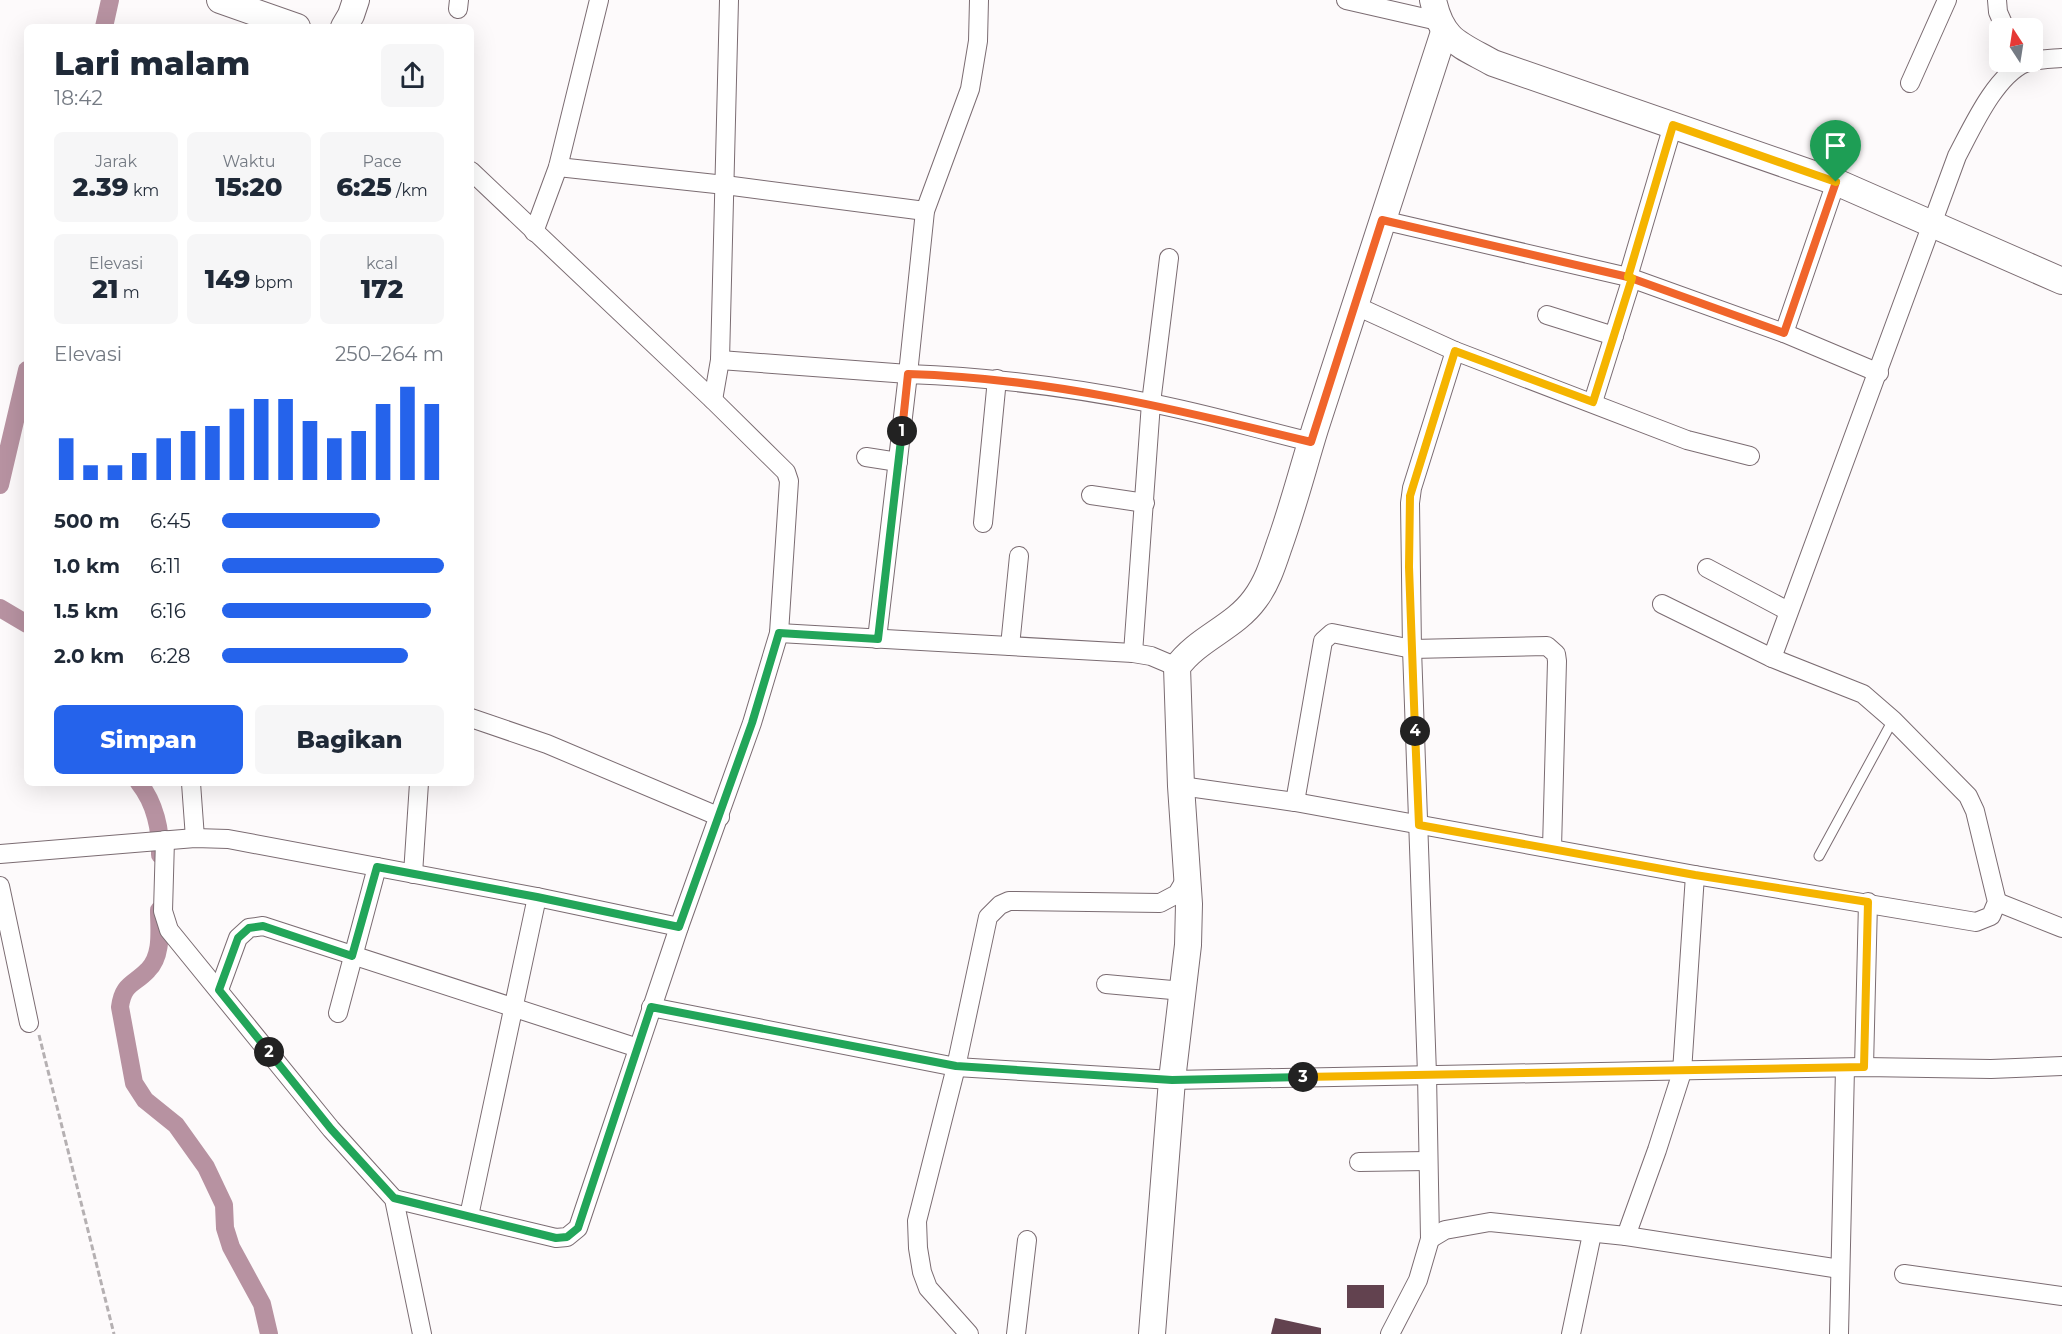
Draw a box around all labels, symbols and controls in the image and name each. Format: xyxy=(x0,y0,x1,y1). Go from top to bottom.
north arrow xyxy=(1989,18,2043,72)
map controls xyxy=(1989,18,2043,72)
text: Lari malam xyxy=(54,43,250,83)
button: share xyxy=(381,44,444,107)
text: 18:42 xyxy=(54,86,103,110)
pin xyxy=(1810,120,1861,182)
icon: arrive xyxy=(1819,129,1852,162)
text: Jarak xyxy=(95,152,137,171)
text: Waktu xyxy=(222,152,276,171)
text: Pace xyxy=(362,152,402,171)
text: 2.39 xyxy=(73,171,129,203)
text: 15:20 xyxy=(215,171,283,203)
text: 6:25 xyxy=(336,171,392,203)
text: km xyxy=(129,181,159,200)
text: /km xyxy=(392,181,428,200)
text: Elevasi xyxy=(89,254,143,273)
text: kcal xyxy=(366,254,398,273)
text: 149 xyxy=(205,263,250,295)
text: 21 xyxy=(92,273,118,305)
text: bpm xyxy=(250,273,293,292)
text: 172 xyxy=(361,273,403,305)
text: m xyxy=(118,283,140,302)
text: Elevasi xyxy=(54,342,122,366)
text: 250–264 m xyxy=(335,342,444,366)
pin: 1 xyxy=(887,416,917,446)
text: 1 xyxy=(899,421,905,440)
text: 500 m xyxy=(54,509,120,533)
text: 6:45 xyxy=(150,509,191,533)
text: 1.0 km xyxy=(54,554,120,578)
text: 6:11 xyxy=(150,554,181,578)
text: 1.5 km xyxy=(54,599,119,623)
text: 6:16 xyxy=(150,599,186,623)
text: 2.0 km xyxy=(54,644,124,668)
text: 6:28 xyxy=(150,644,191,668)
button: Simpan xyxy=(54,705,243,774)
button: Bagikan xyxy=(255,705,444,774)
pin: 4 xyxy=(1400,716,1430,746)
text: 4 xyxy=(1409,721,1421,740)
pin: 2 xyxy=(254,1037,284,1067)
text: 2 xyxy=(264,1042,274,1061)
pin: 3 xyxy=(1288,1062,1318,1092)
text: 3 xyxy=(1298,1067,1308,1086)

